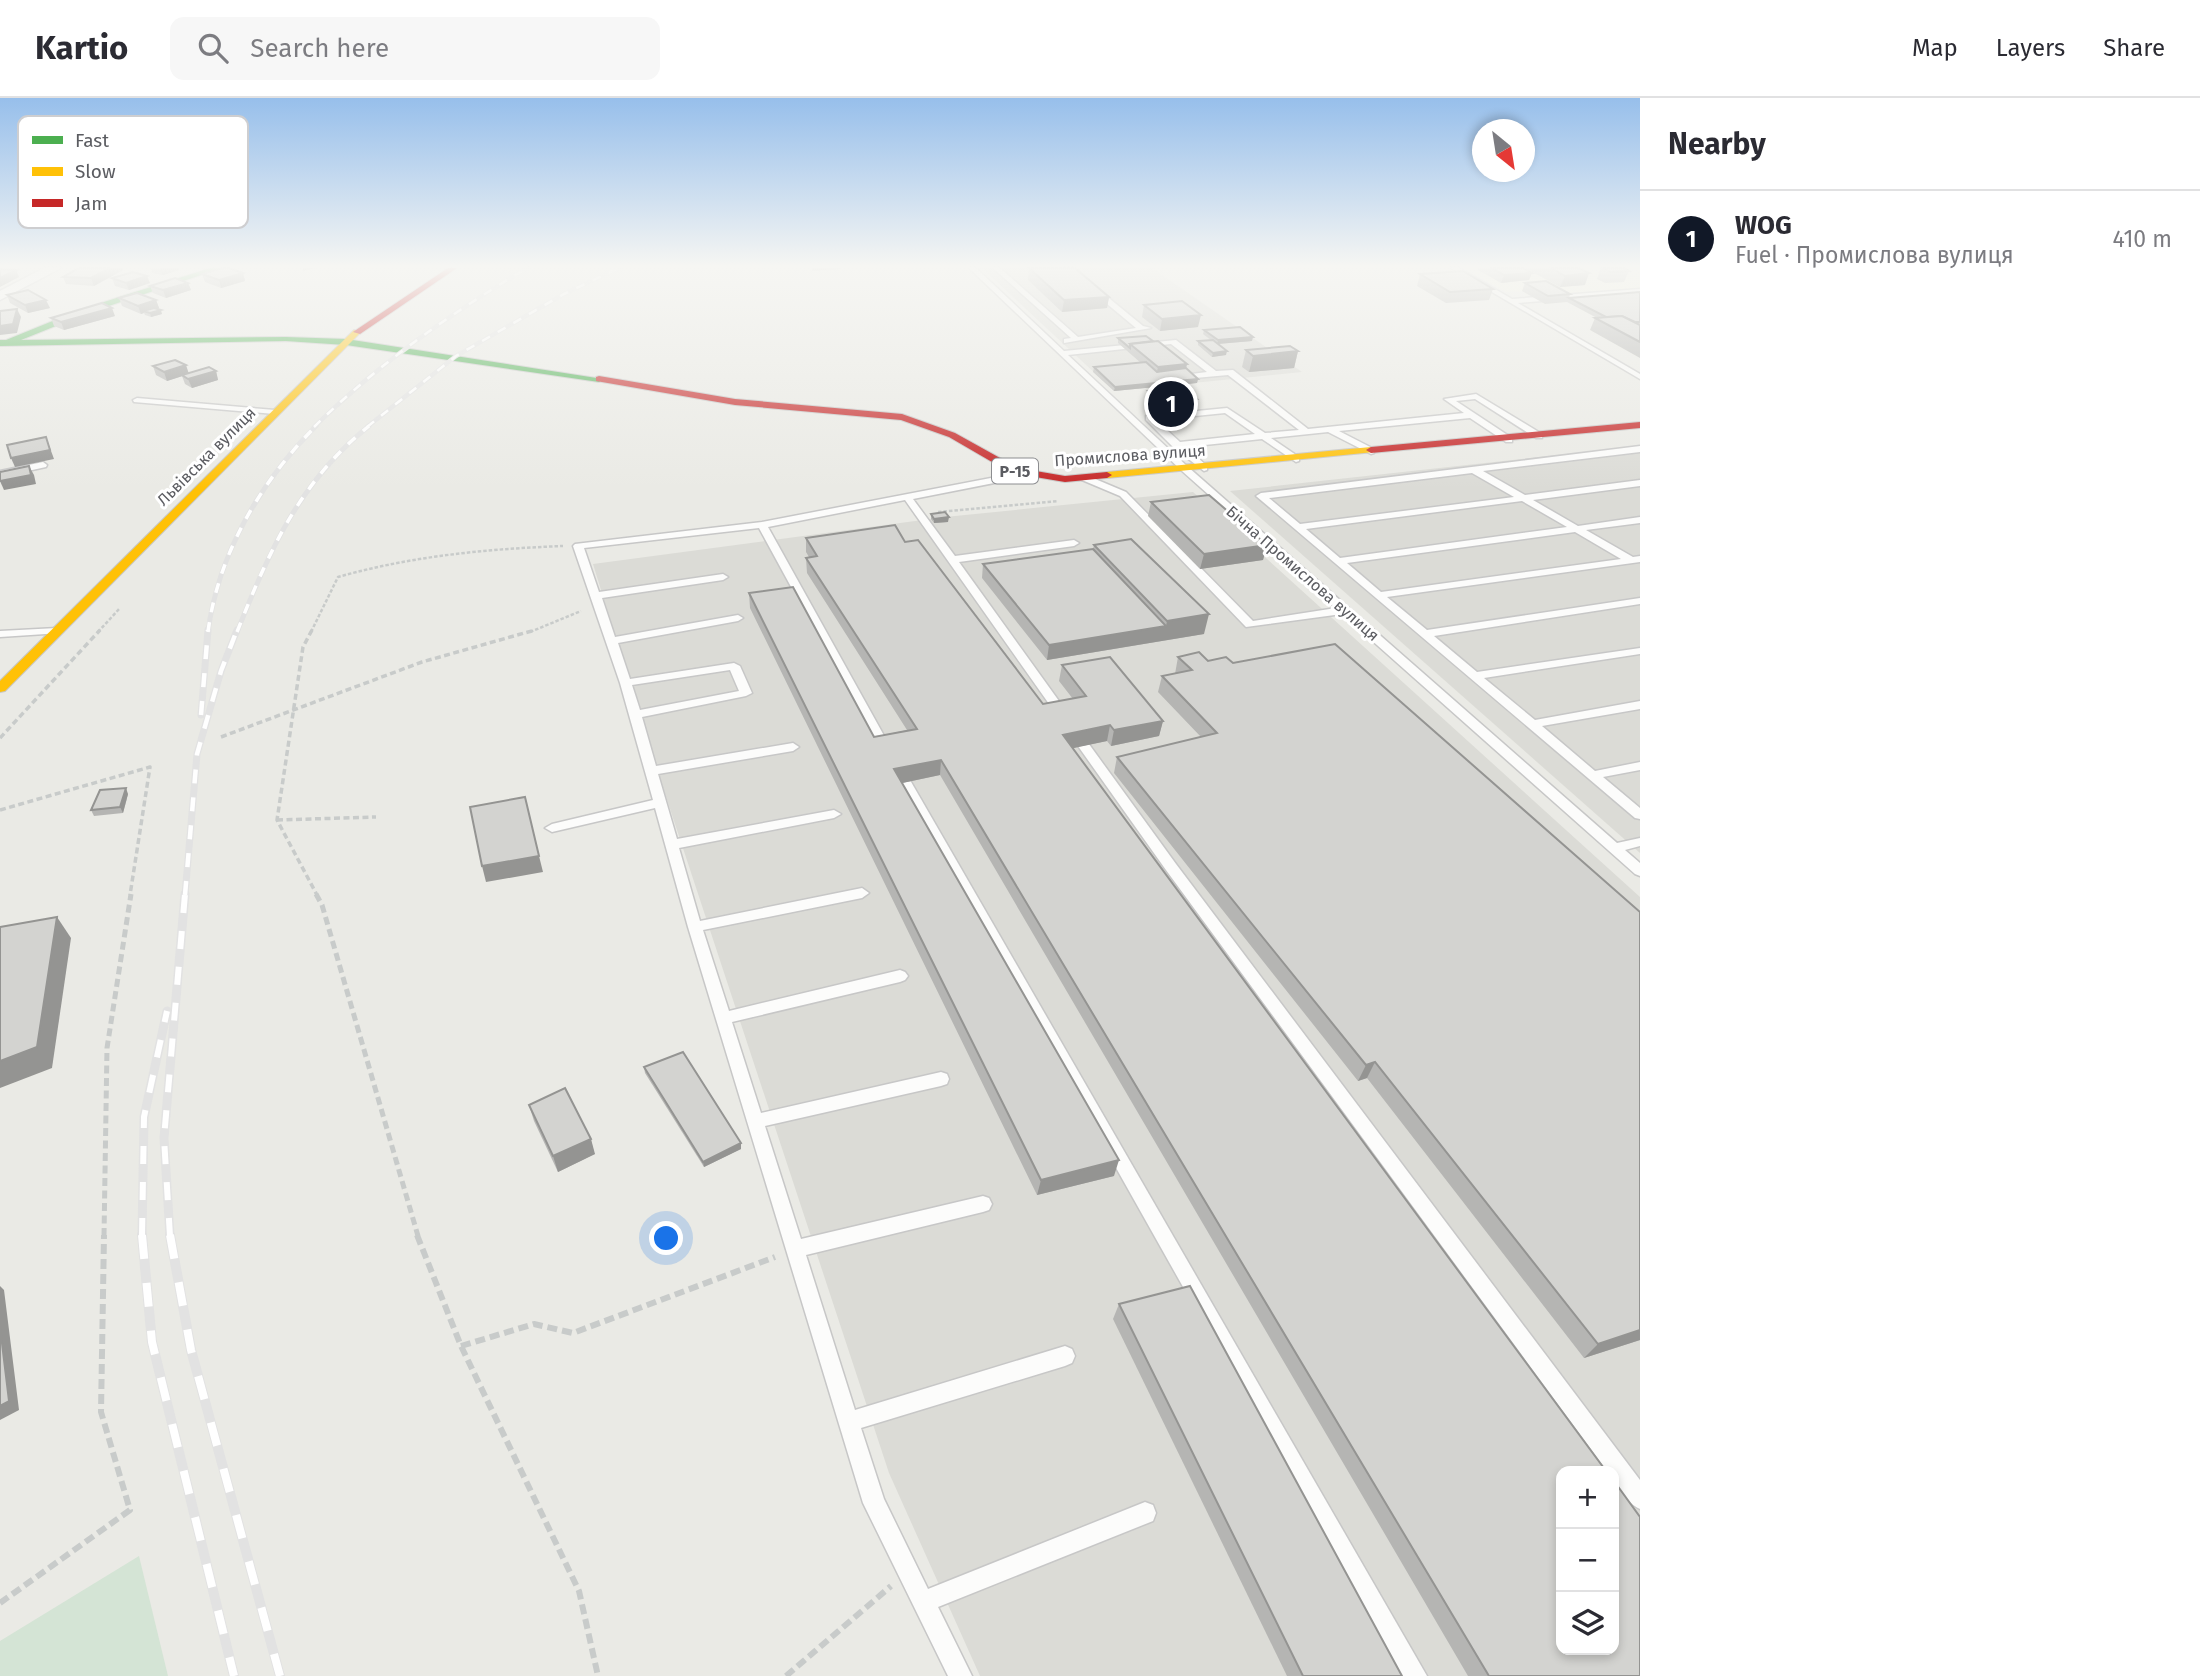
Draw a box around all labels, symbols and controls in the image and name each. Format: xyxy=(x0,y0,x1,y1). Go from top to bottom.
search box xyxy=(170,17,660,80)
text: Kartio xyxy=(35,28,128,68)
icon: search xyxy=(194,29,232,67)
text: Search here xyxy=(250,33,389,64)
text: Map xyxy=(1912,34,1958,62)
text: Layers xyxy=(1996,34,2065,62)
text: Share xyxy=(2103,34,2165,62)
legend xyxy=(18,116,248,228)
north arrow xyxy=(1472,119,1535,182)
text: Nearby xyxy=(1668,126,1766,162)
text: Fast xyxy=(75,129,109,152)
text: Slow xyxy=(75,160,116,183)
text: Jam xyxy=(75,192,107,215)
text: WOG xyxy=(1735,210,1792,241)
text: 1 xyxy=(1686,225,1696,253)
text: 410 m xyxy=(2112,225,2172,253)
text: Fuel · Промислова вулиця xyxy=(1735,241,2014,269)
pin: 1 xyxy=(1148,378,1194,430)
street label: Львівська вулиця xyxy=(153,403,260,510)
street label: Промислова вулиця xyxy=(1054,441,1206,470)
road number: Р-15 xyxy=(992,458,1038,484)
street label: Бічна Промислова вулиця xyxy=(1222,502,1383,645)
your location xyxy=(649,1221,683,1255)
map controls xyxy=(1556,1466,1619,1655)
button: + xyxy=(1556,1466,1619,1529)
button: − xyxy=(1556,1529,1619,1592)
button: layers xyxy=(1556,1592,1619,1655)

